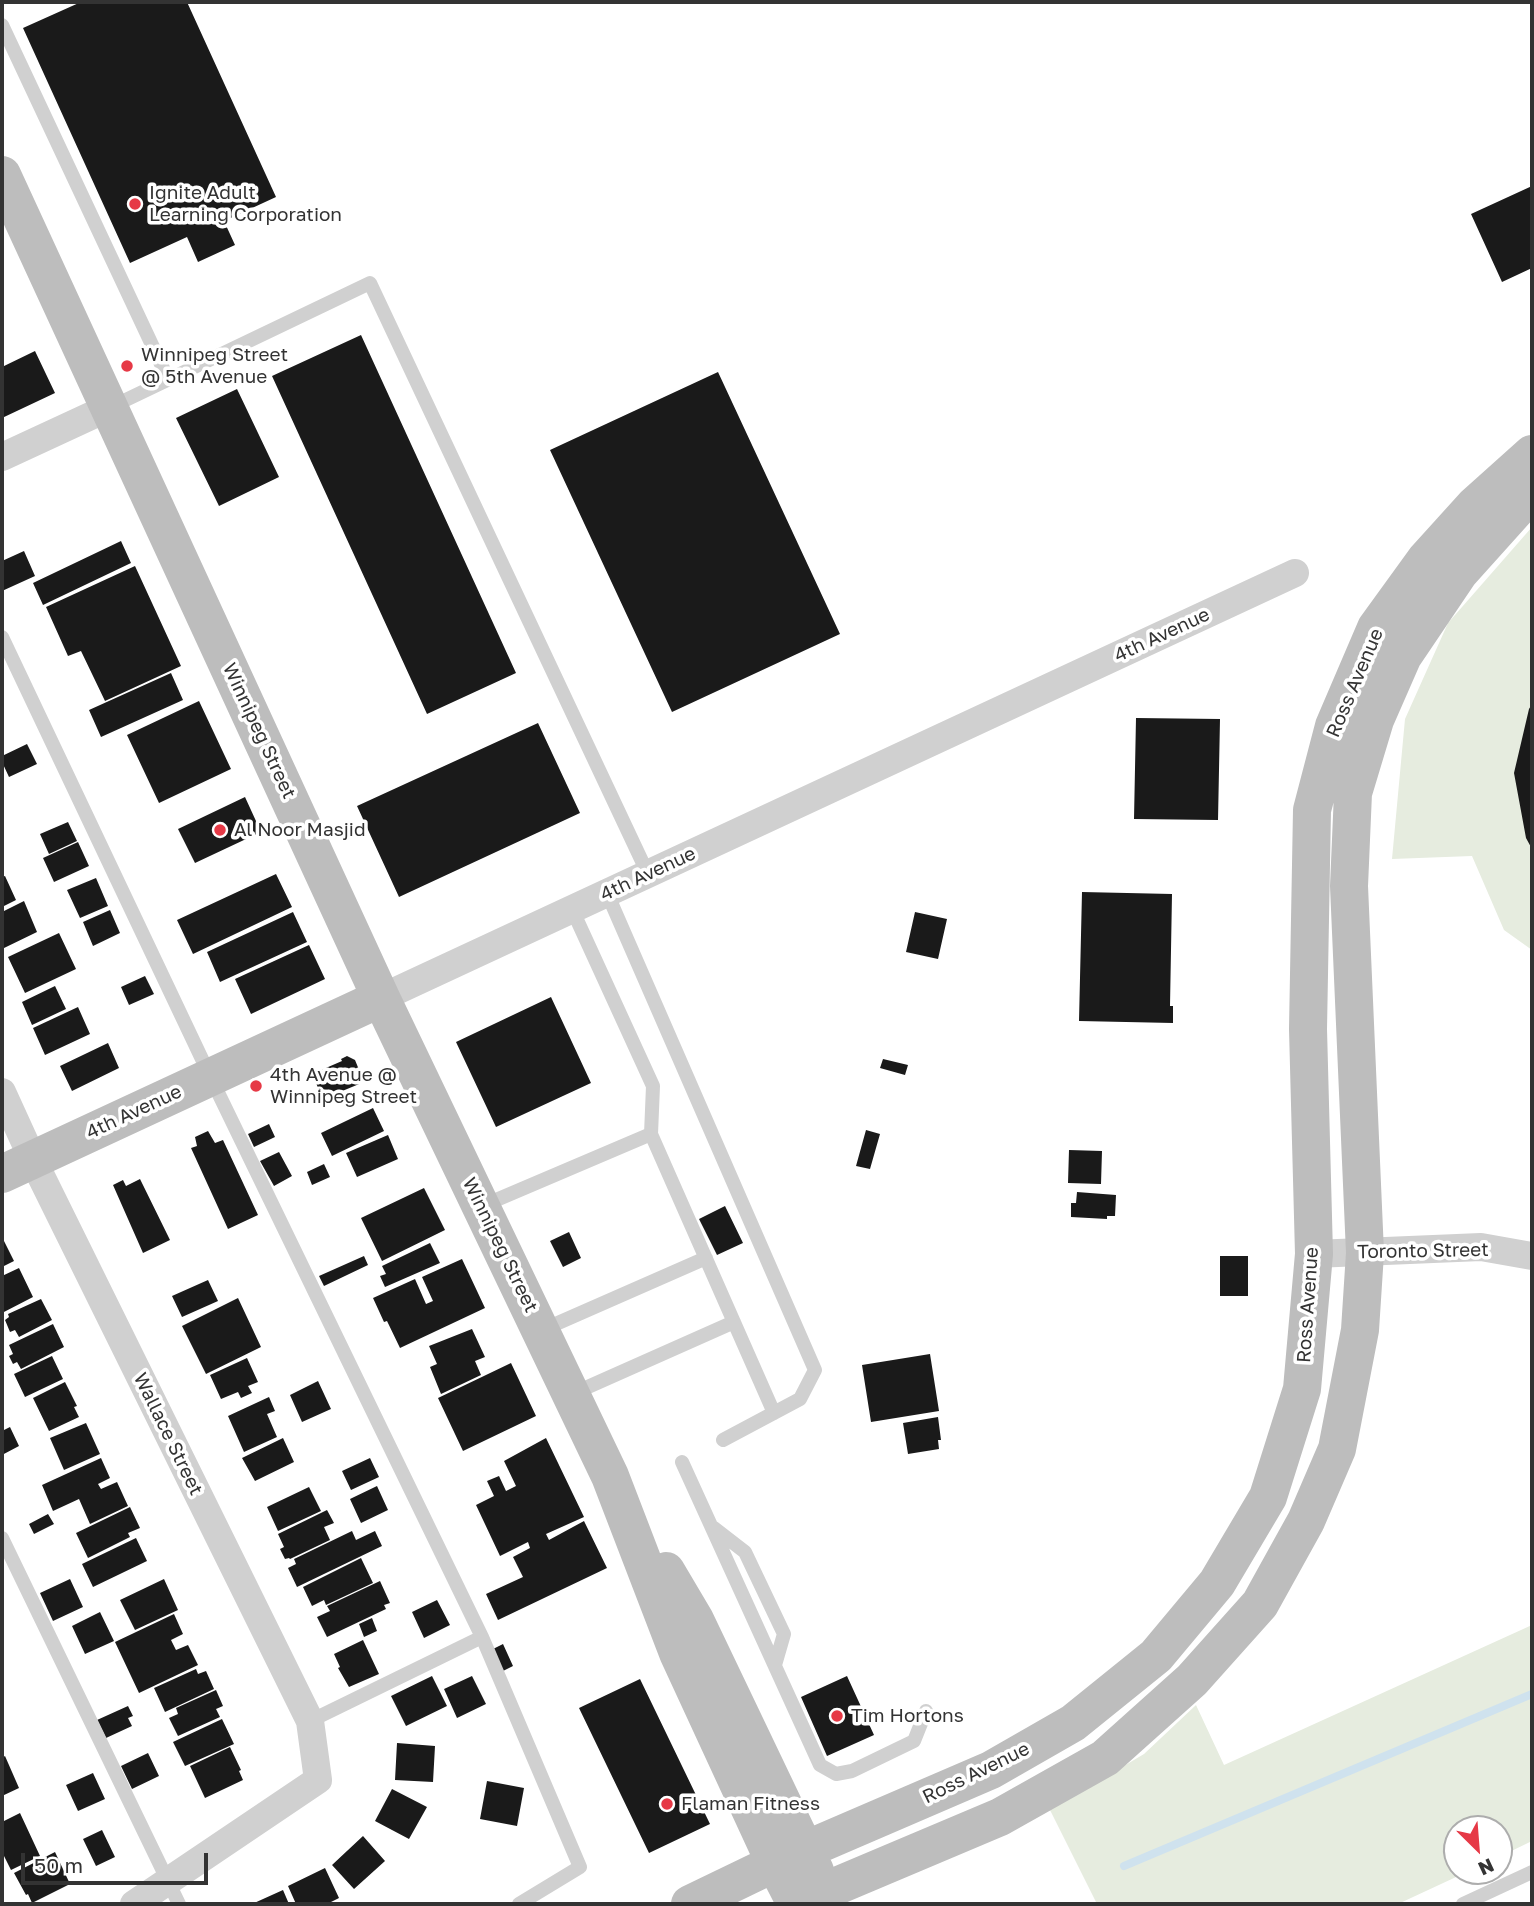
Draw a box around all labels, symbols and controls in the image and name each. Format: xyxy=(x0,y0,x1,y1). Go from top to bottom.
place label: Ignite Adult Learning Corporation xyxy=(149,182,342,226)
marker: Ignite Adult Learning Corporation xyxy=(127,196,143,212)
place label: Winnipeg Street @ 5th Avenue xyxy=(141,344,288,388)
marker: Winnipeg Street @ 5th Avenue xyxy=(119,358,135,374)
street label: 4th Avenue xyxy=(1111,603,1213,667)
street label: Ross Avenue xyxy=(1322,625,1388,741)
street label: Winnipeg Street xyxy=(218,659,300,803)
place label: Al Noor Masjid xyxy=(234,819,366,841)
marker: Al Noor Masjid xyxy=(212,822,228,838)
street label: 4th Avenue xyxy=(597,842,699,906)
place label: 4th Avenue @ Winnipeg Street xyxy=(270,1064,417,1108)
marker: 4th Avenue @ Winnipeg Street xyxy=(248,1078,264,1094)
street label: 4th Avenue xyxy=(83,1080,185,1144)
street label: Winnipeg Street xyxy=(457,1174,543,1316)
street label: Toronto Street xyxy=(1357,1238,1489,1264)
street label: Ross Avenue xyxy=(1293,1246,1323,1364)
street label: Wallace Street xyxy=(128,1369,208,1499)
place label: Tim Hortons xyxy=(851,1705,964,1727)
marker: Tim Hortons xyxy=(829,1708,845,1724)
street label: Ross Avenue xyxy=(919,1737,1033,1809)
place label: Flaman Fitness xyxy=(681,1793,820,1815)
marker: Flaman Fitness xyxy=(659,1796,675,1812)
north arrow xyxy=(1443,1815,1513,1885)
scale bar xyxy=(24,1840,212,1884)
text: 50 m xyxy=(34,1852,83,1878)
text: N xyxy=(1475,1854,1498,1881)

